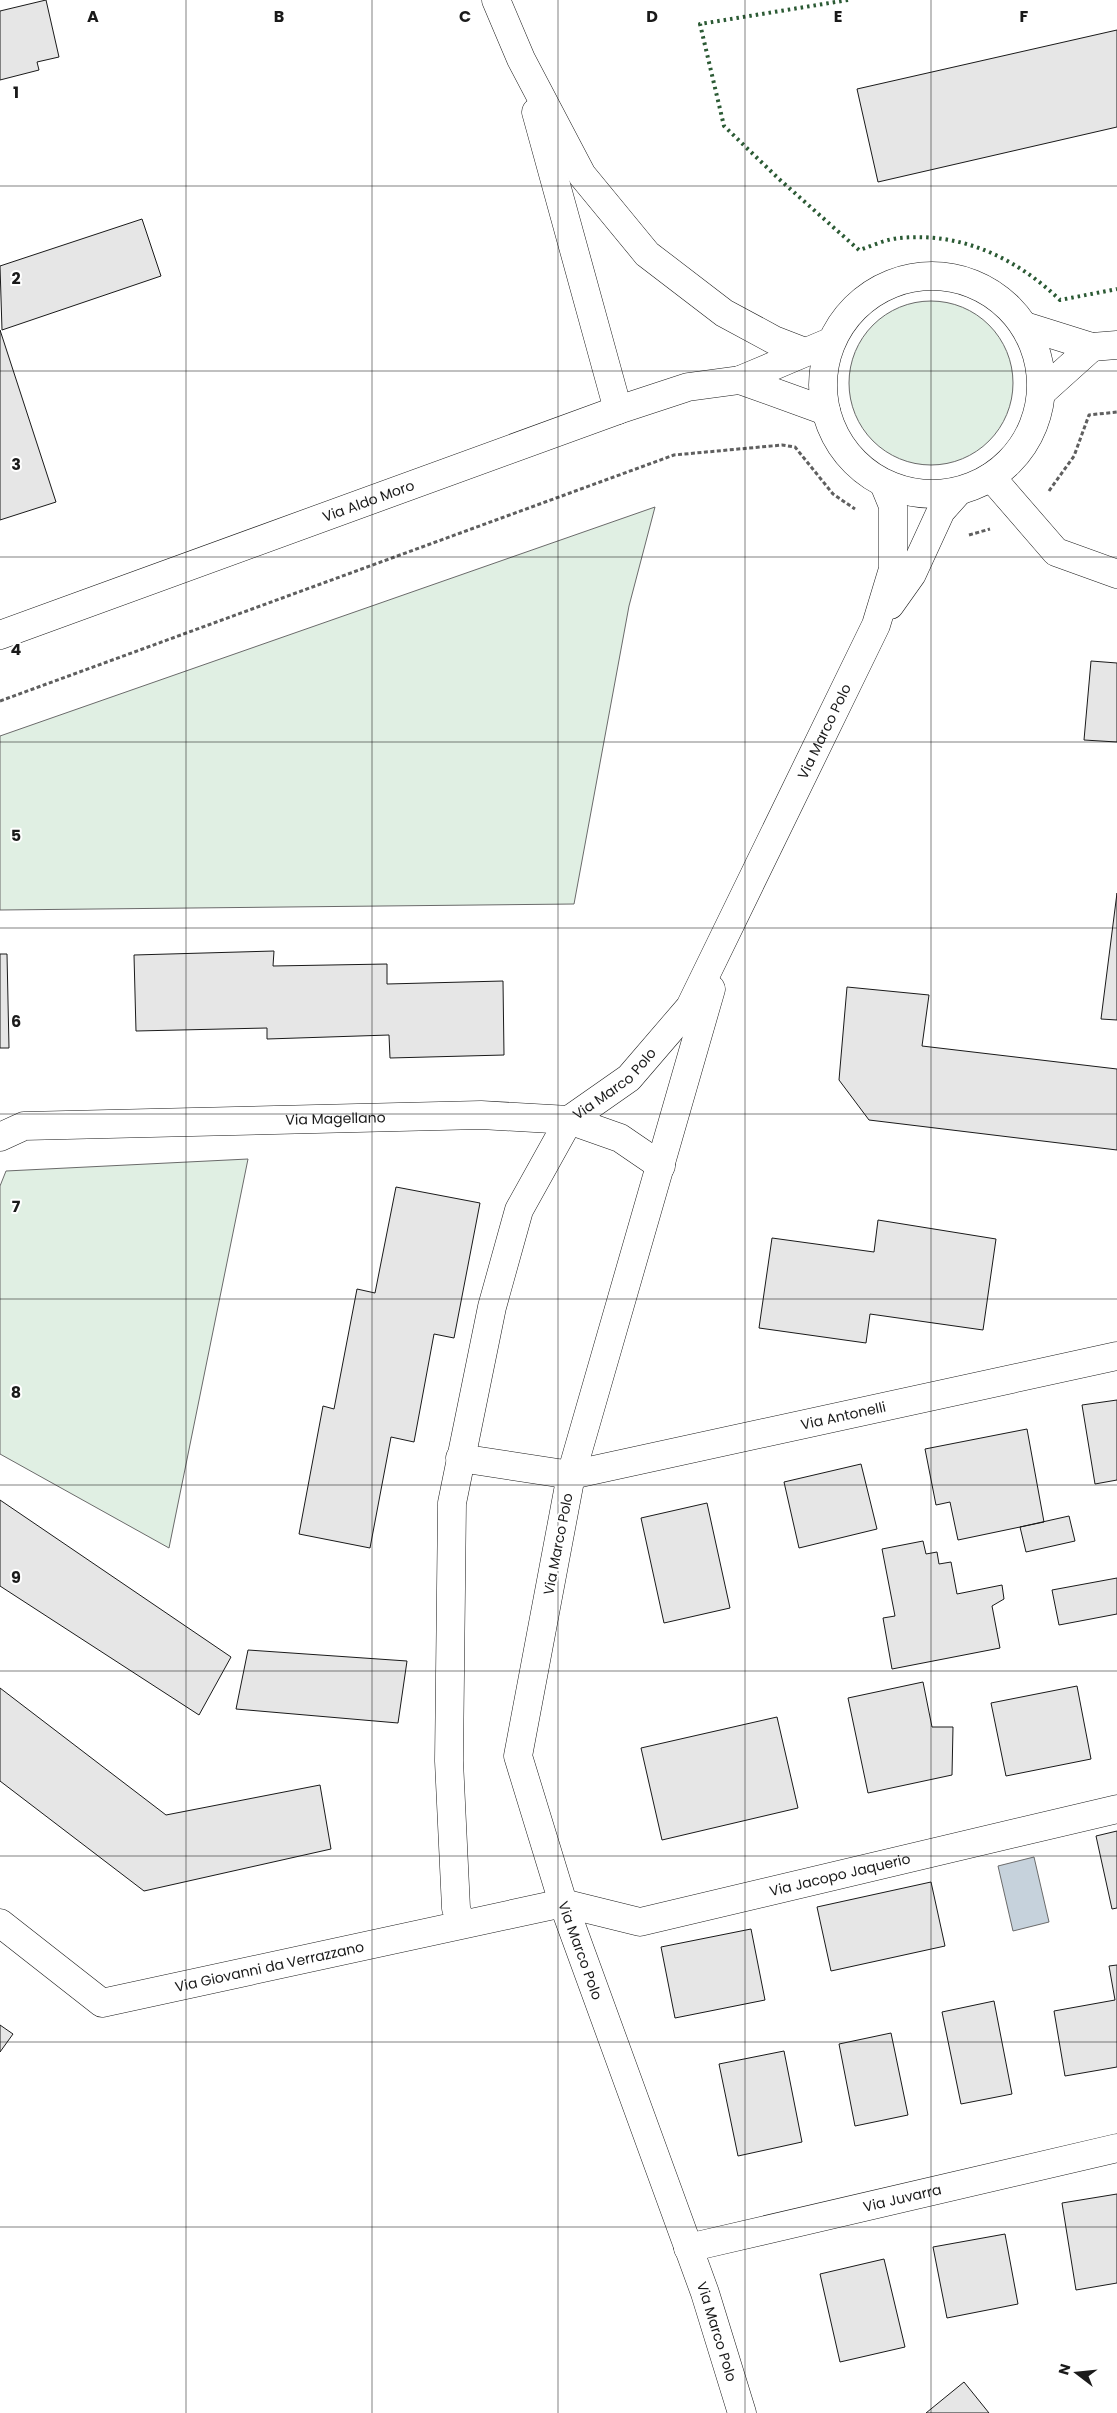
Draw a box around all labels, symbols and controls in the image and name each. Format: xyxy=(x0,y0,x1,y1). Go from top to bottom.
text: A xyxy=(87,5,99,28)
text: B xyxy=(274,5,284,28)
text: C xyxy=(459,5,471,28)
text: D xyxy=(646,5,658,28)
text: E xyxy=(834,5,842,28)
text: F xyxy=(1020,5,1029,28)
text: 1 xyxy=(13,81,19,104)
text: 2 xyxy=(11,267,21,290)
text: 3 xyxy=(11,453,21,476)
street label: Via Aldo Moro xyxy=(320,475,417,527)
text: 4 xyxy=(11,638,22,661)
street label: Via Marco Polo xyxy=(793,680,856,782)
text: 5 xyxy=(11,824,21,847)
text: 6 xyxy=(11,1010,21,1033)
street label: Via Marco Polo xyxy=(569,1043,661,1124)
street label: Via Magellano xyxy=(285,1107,386,1130)
text: 7 xyxy=(12,1195,21,1218)
text: 8 xyxy=(11,1381,21,1404)
street label: Via Antonelli xyxy=(799,1397,888,1435)
street label: Via Marco Polo xyxy=(538,1491,578,1597)
text: 9 xyxy=(11,1566,21,1589)
street label: Via Jacopo Jaquerio xyxy=(767,1848,912,1901)
street label: Via Marco Polo xyxy=(553,1898,607,2003)
street label: Via Giovanni da Verrazzano xyxy=(173,1936,366,1997)
street label: Via Juvarra xyxy=(861,2179,943,2217)
street label: Via Marco Polo xyxy=(692,2279,742,2384)
north arrow xyxy=(1052,2348,1102,2398)
text: N xyxy=(1053,2362,1076,2377)

